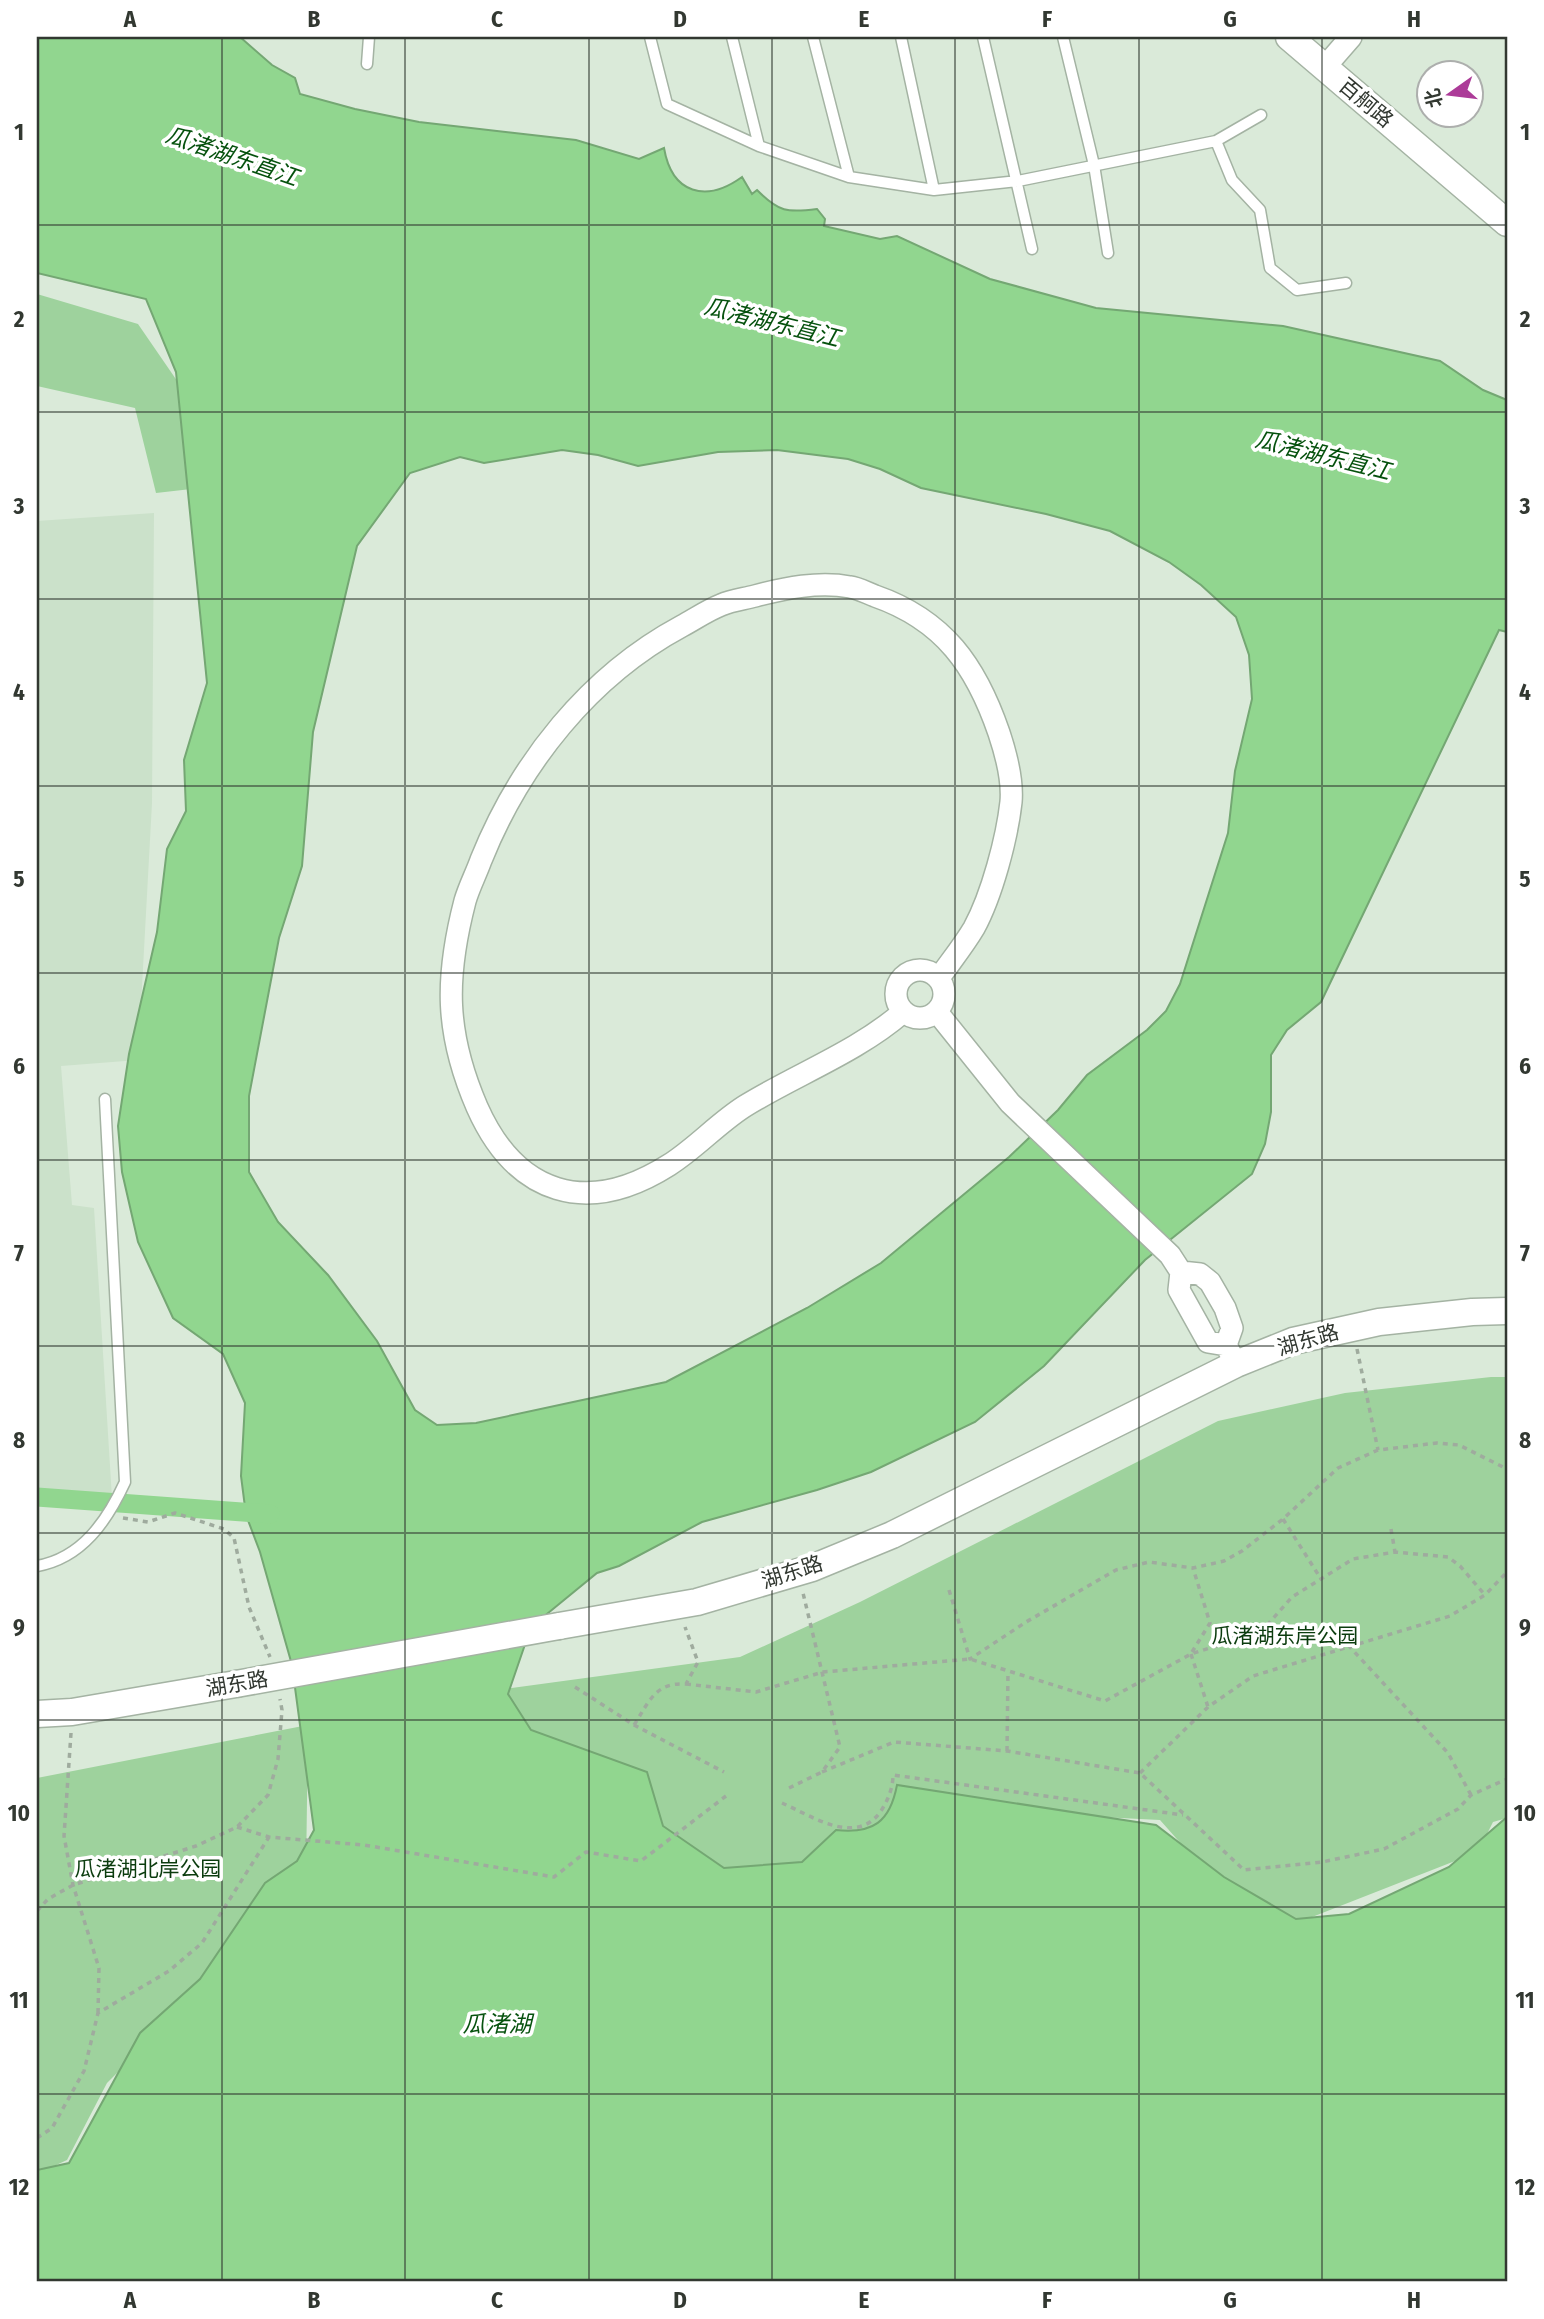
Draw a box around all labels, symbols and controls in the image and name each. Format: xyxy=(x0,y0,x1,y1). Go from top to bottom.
text: A xyxy=(123,5,137,33)
text: B xyxy=(308,5,321,33)
text: C xyxy=(491,5,503,33)
text: D xyxy=(673,5,687,33)
text: E xyxy=(859,5,870,33)
text: F xyxy=(1042,5,1052,33)
text: G xyxy=(1223,5,1237,33)
text: H xyxy=(1407,5,1421,33)
north arrow xyxy=(1414,60,1484,130)
street label: 百舸路 xyxy=(1334,73,1398,133)
text: 北 xyxy=(1421,86,1447,110)
text: 1 xyxy=(14,118,24,146)
text: 1 xyxy=(1520,118,1530,146)
water label: 瓜渚湖东直江 xyxy=(162,120,305,193)
water label: 瓜渚湖东直江 xyxy=(702,292,845,353)
text: 2 xyxy=(13,305,25,333)
text: 2 xyxy=(1519,305,1531,333)
water label: 瓜渚湖东直江 xyxy=(1253,425,1396,486)
text: 3 xyxy=(13,492,25,520)
text: 3 xyxy=(1519,492,1531,520)
text: 4 xyxy=(13,678,25,706)
text: 4 xyxy=(1519,678,1531,706)
text: 5 xyxy=(13,865,25,893)
text: 5 xyxy=(1519,865,1531,893)
text: 6 xyxy=(13,1052,25,1080)
text: 6 xyxy=(1519,1052,1531,1080)
text: 7 xyxy=(14,1239,24,1267)
text: 7 xyxy=(1520,1239,1530,1267)
street label: 湖东路 xyxy=(1274,1319,1342,1361)
text: 8 xyxy=(13,1426,25,1454)
text: 8 xyxy=(1519,1426,1531,1454)
street label: 湖东路 xyxy=(758,1550,826,1594)
text: 9 xyxy=(13,1613,25,1641)
text: 9 xyxy=(1519,1613,1531,1641)
park label: 瓜渚湖东岸公园 xyxy=(1212,1623,1359,1649)
street label: 湖东路 xyxy=(204,1666,270,1702)
text: 10 xyxy=(8,1799,30,1827)
text: 10 xyxy=(1514,1799,1536,1827)
park label: 瓜渚湖北岸公园 xyxy=(75,1856,222,1882)
text: 11 xyxy=(9,1986,29,2014)
text: 11 xyxy=(1515,1986,1535,2014)
water label: 瓜渚湖 xyxy=(463,2010,535,2038)
text: 12 xyxy=(9,2173,30,2201)
text: 12 xyxy=(1515,2173,1536,2201)
text: A xyxy=(123,2286,137,2314)
text: B xyxy=(308,2286,321,2314)
text: C xyxy=(491,2286,503,2314)
text: D xyxy=(673,2286,687,2314)
text: E xyxy=(859,2286,870,2314)
text: F xyxy=(1042,2286,1052,2314)
text: G xyxy=(1223,2286,1237,2314)
text: H xyxy=(1407,2286,1421,2314)

